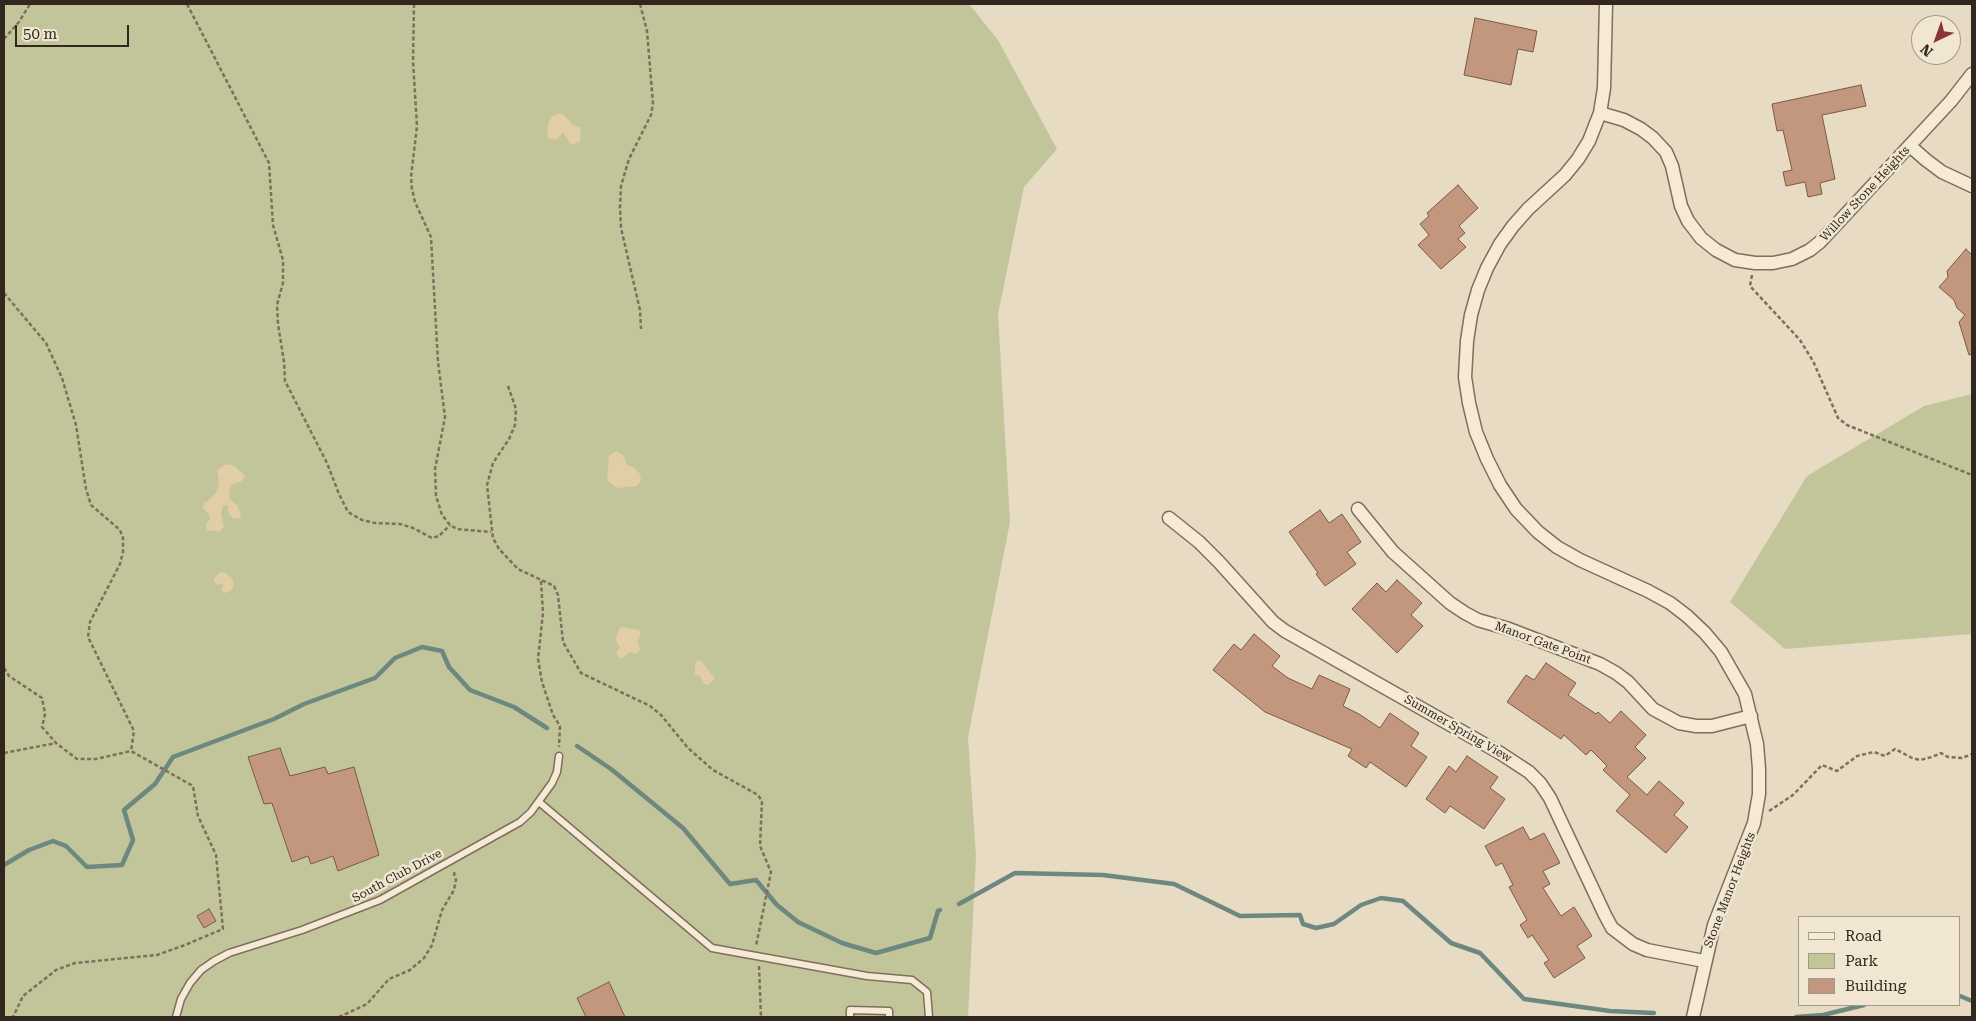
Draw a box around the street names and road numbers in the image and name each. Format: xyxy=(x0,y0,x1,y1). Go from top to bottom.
street label: Willow Stone Heights xyxy=(1817,143,1913,245)
street label: Manor Gate Point xyxy=(1493,619,1593,667)
street label: Summer Spring View xyxy=(1402,692,1514,766)
street label: Stone Manor Heights xyxy=(1701,830,1759,950)
street label: South Club Drive xyxy=(350,846,444,906)

